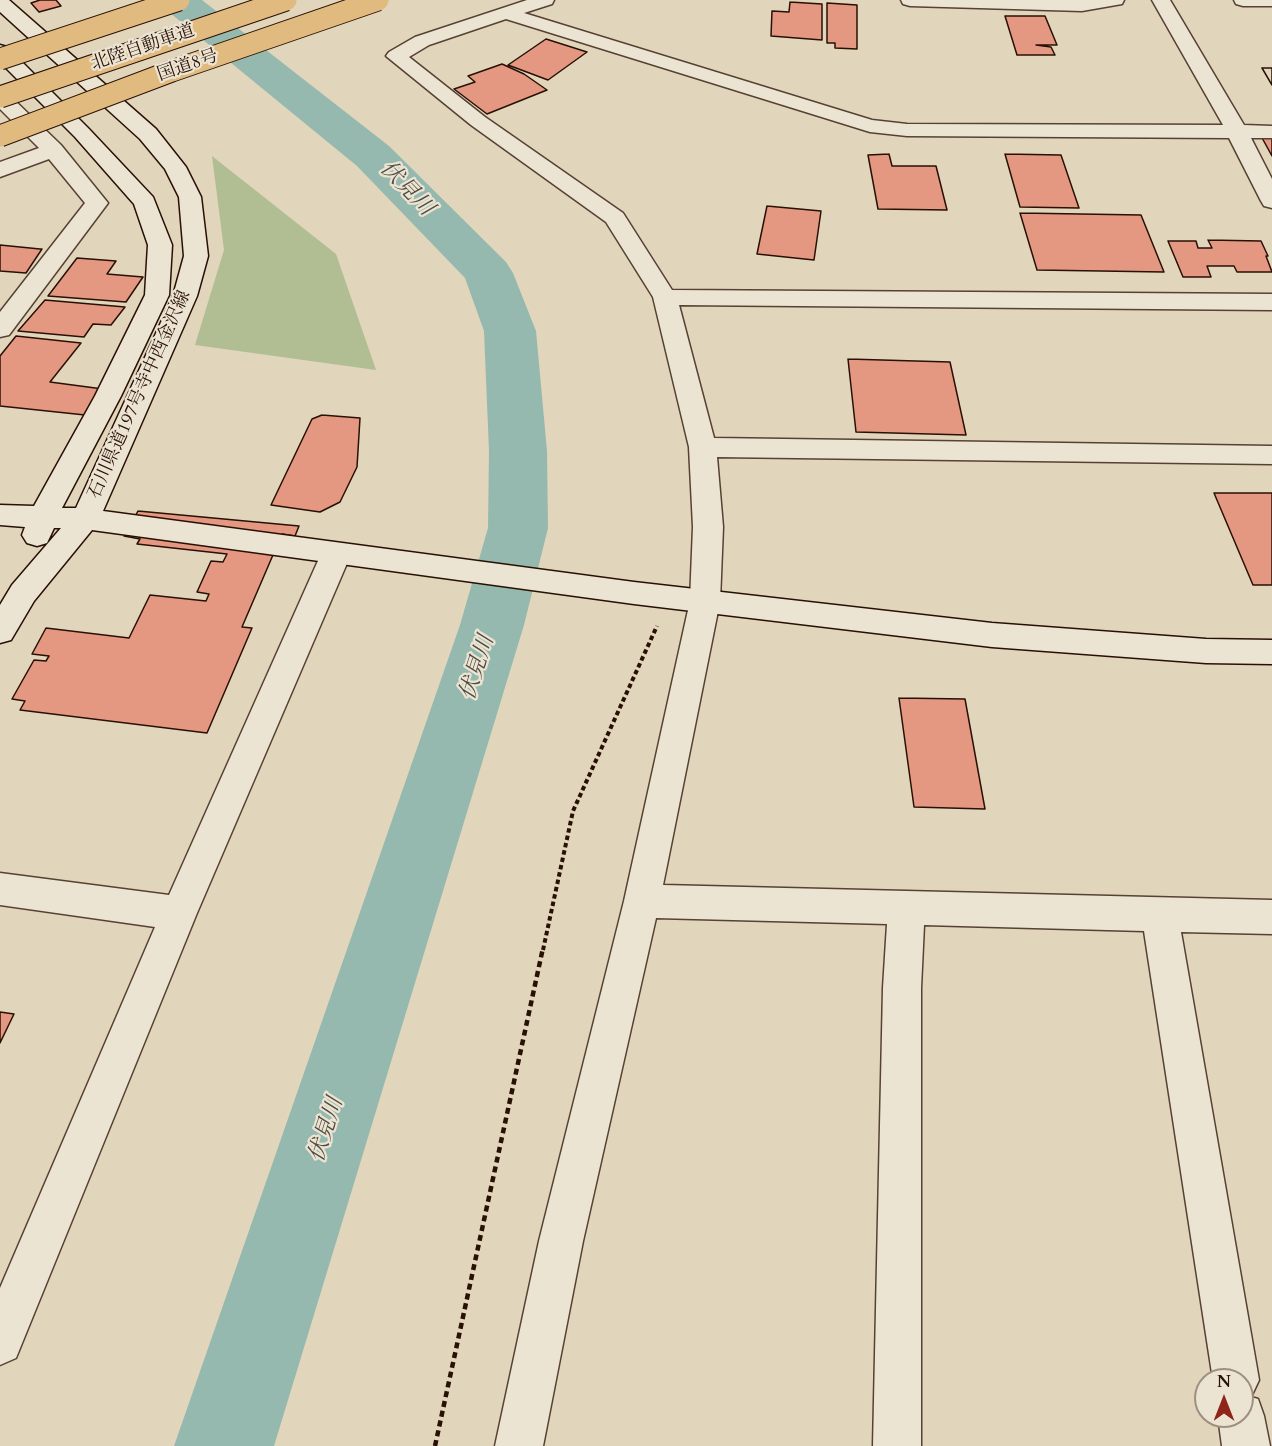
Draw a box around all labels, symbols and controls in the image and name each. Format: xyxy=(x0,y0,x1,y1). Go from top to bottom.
street label: 北陸自動車道 xyxy=(88,20,198,76)
street label: 国道8号 xyxy=(155,45,221,87)
water label: 伏見川 xyxy=(374,156,438,222)
street label: 石川県道197号寺中西金沢線 xyxy=(84,288,196,502)
water label: 伏見川 xyxy=(455,633,501,703)
water label: 伏見川 xyxy=(304,1095,350,1165)
north arrow xyxy=(1194,1368,1254,1428)
text: N xyxy=(1217,1371,1231,1393)

